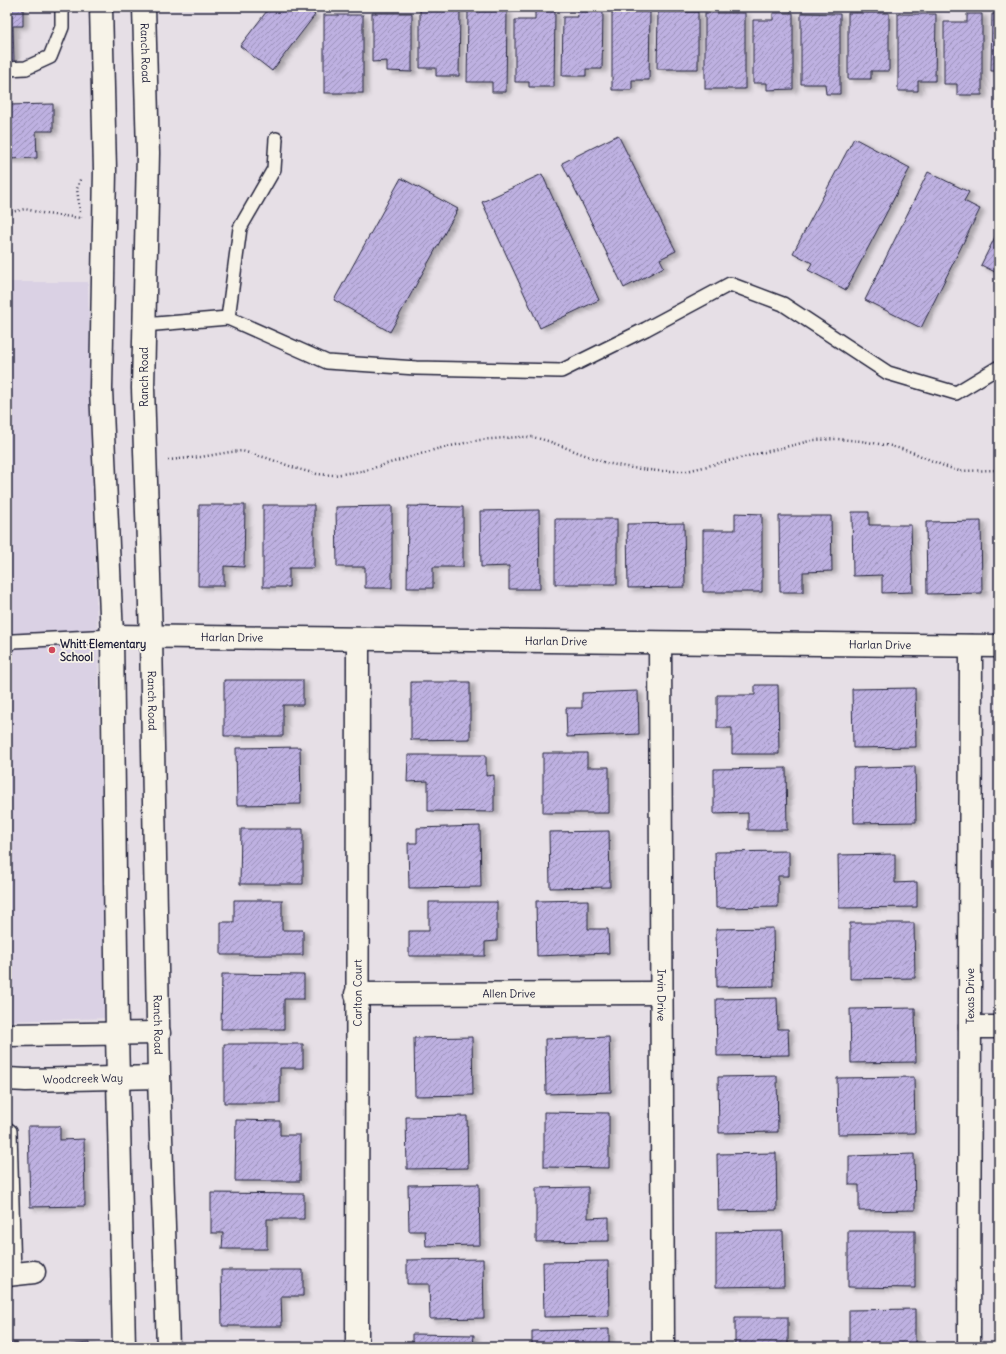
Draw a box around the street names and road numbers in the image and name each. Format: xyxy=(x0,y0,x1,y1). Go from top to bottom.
street label: Ranch Road xyxy=(137,23,153,84)
street label: Ranch Road xyxy=(137,346,151,407)
street label: Harlan Drive xyxy=(201,630,263,645)
street label: Harlan Drive xyxy=(525,634,587,648)
street label: Harlan Drive xyxy=(849,637,911,652)
street label: Ranch Road xyxy=(145,671,160,731)
street label: Carlton Court xyxy=(350,959,365,1027)
street label: Texas Drive xyxy=(963,968,977,1024)
street label: Irvin Drive xyxy=(654,969,669,1021)
street label: Allen Drive xyxy=(482,986,536,1001)
street label: Ranch Road xyxy=(151,995,166,1055)
street label: Woodcreek Way xyxy=(43,1071,123,1087)

